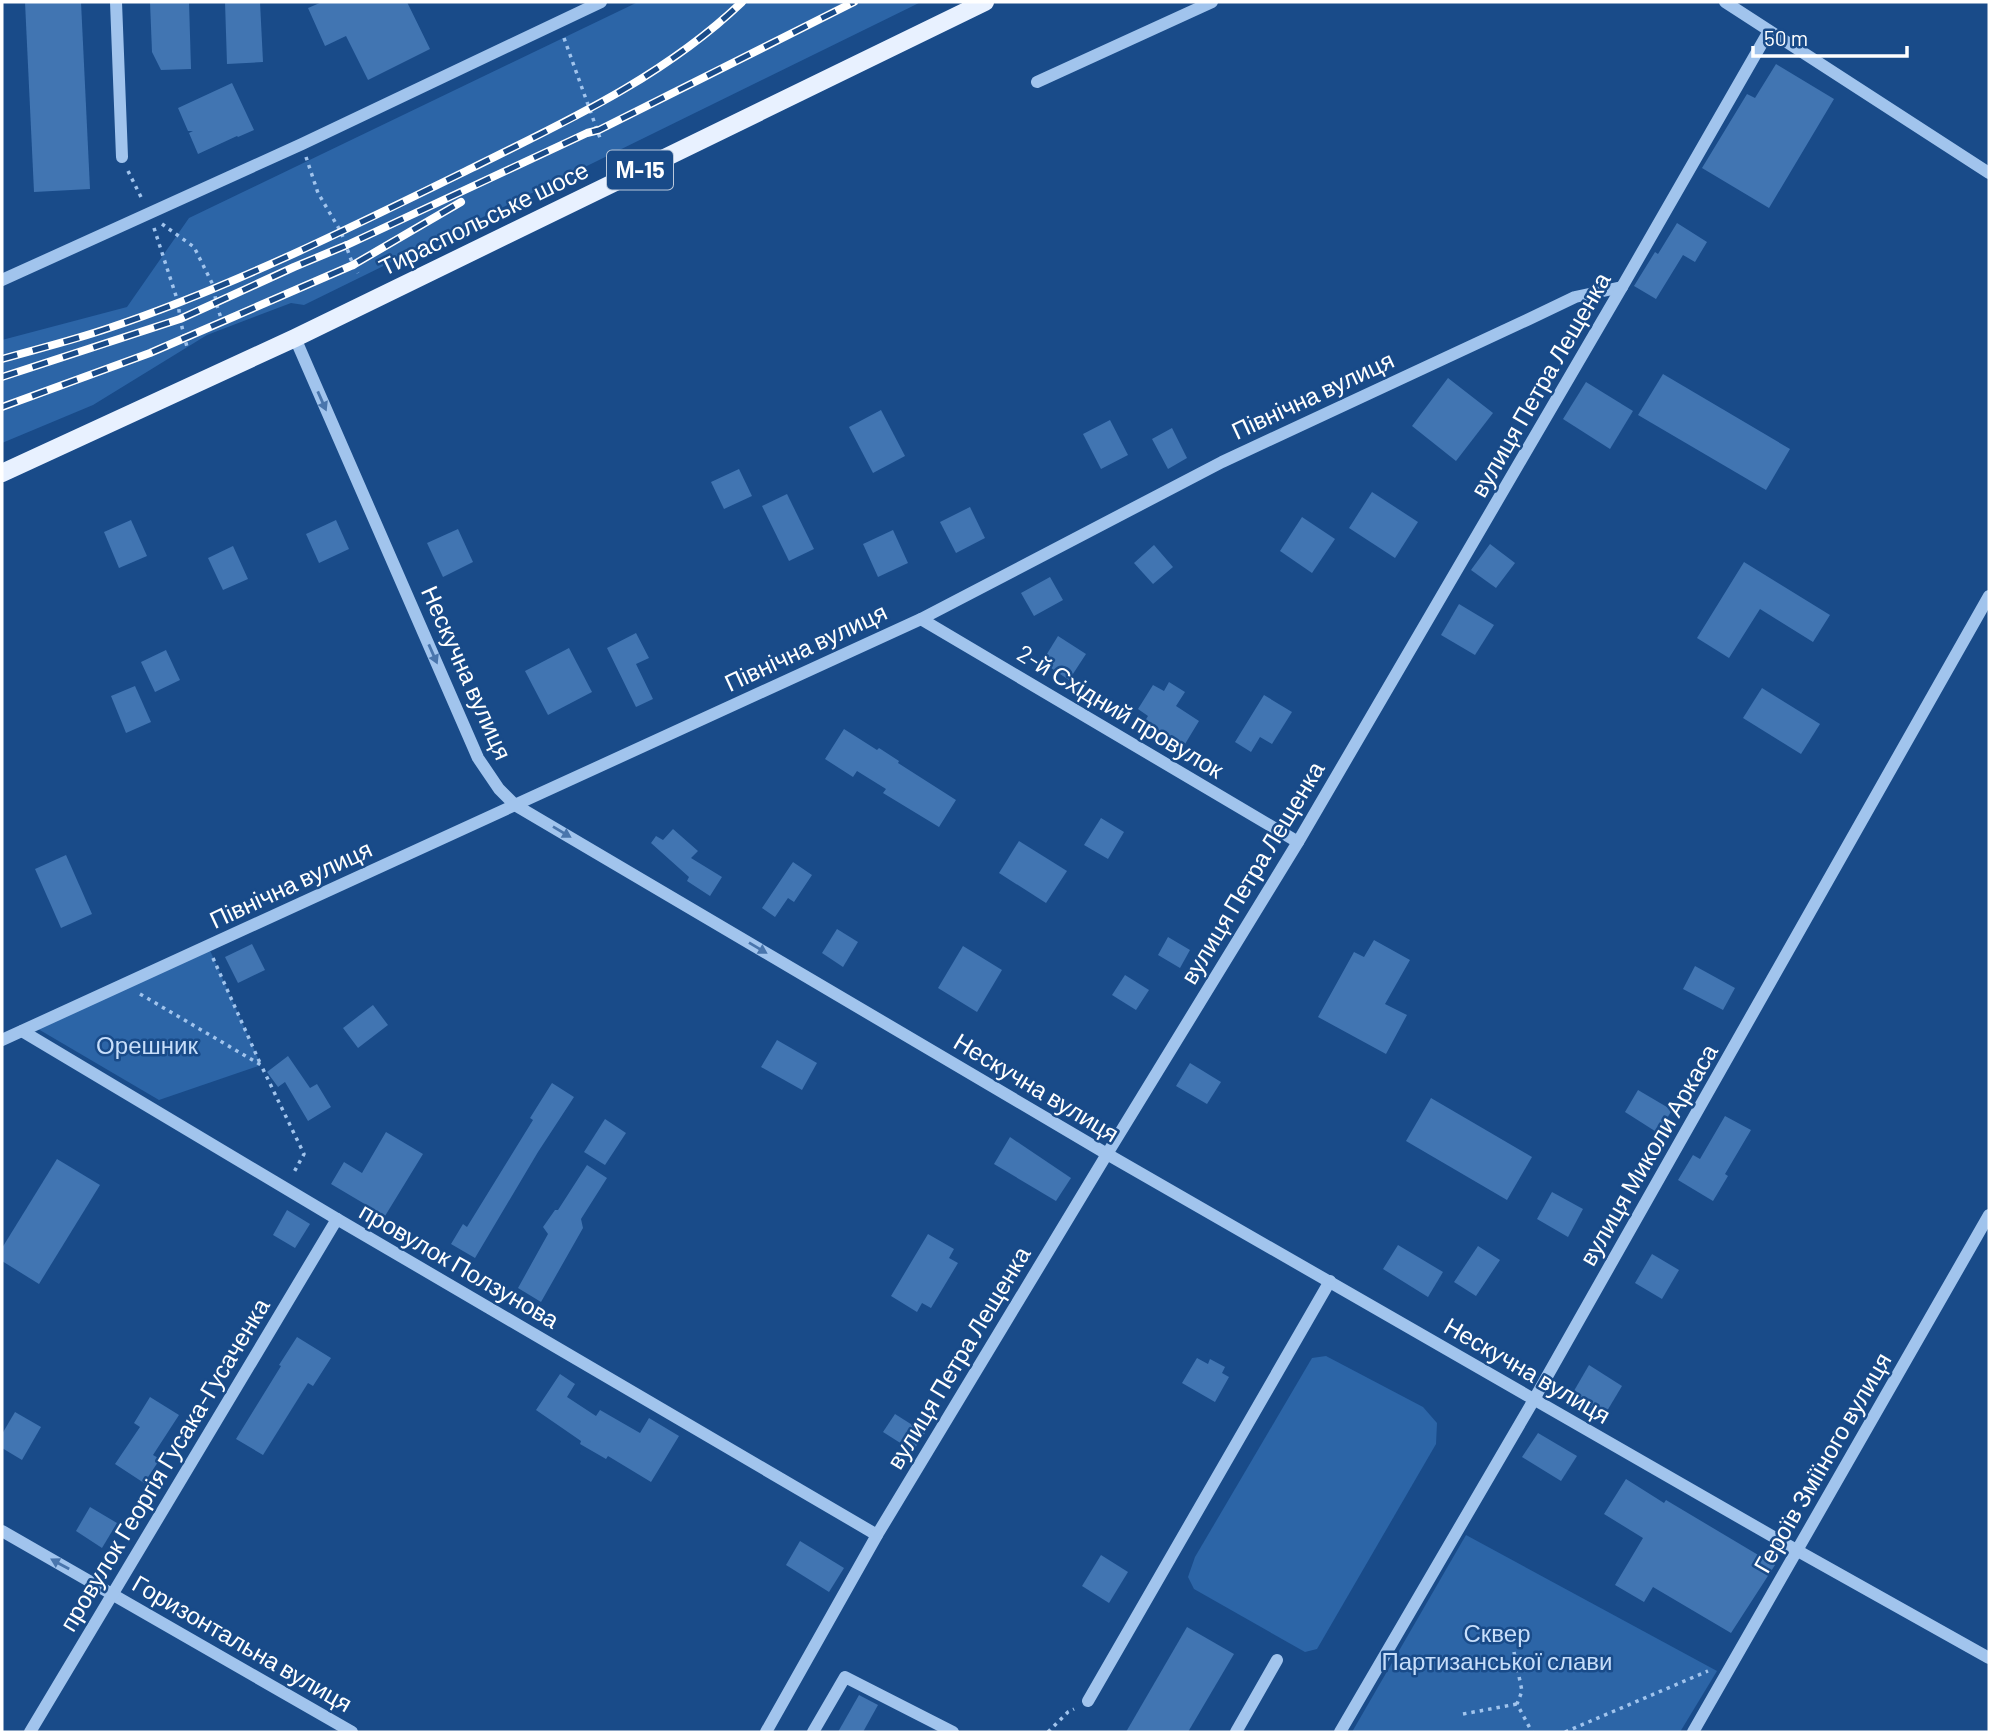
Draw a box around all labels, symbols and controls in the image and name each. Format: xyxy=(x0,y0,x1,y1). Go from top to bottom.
scale bar xyxy=(1753,14,1907,58)
text: 50 m xyxy=(1764,25,1808,50)
road number: М-15 xyxy=(607,150,673,190)
street label: Тираспольське шосе xyxy=(374,154,593,281)
street label: вулиця Петра Лещенка xyxy=(1464,266,1616,502)
street label: Північна вулиця xyxy=(1227,344,1398,445)
one-way arrow xyxy=(317,390,328,411)
street label: Нескучна вулиця xyxy=(416,581,519,764)
street label: Північна вулиця xyxy=(720,596,891,697)
street label: 2-й Східний провулок xyxy=(1012,638,1230,784)
one-way arrow xyxy=(427,644,439,664)
street label: вулиця Петра Лещенка xyxy=(1174,755,1330,989)
one-way arrow xyxy=(552,826,571,839)
street label: Північна вулиця xyxy=(205,833,376,934)
one-way arrow xyxy=(748,942,767,954)
street label: Нескучна вулиця xyxy=(949,1026,1124,1147)
park label: Орешник xyxy=(96,1030,198,1059)
street label: вулиця Миколи Аркаса xyxy=(1572,1038,1723,1270)
street label: провулок Ползунова xyxy=(355,1196,565,1334)
street label: вулиця Петра Лещенка xyxy=(880,1240,1036,1474)
street label: провулок Георгія Гусака-Гусаченка xyxy=(53,1292,275,1636)
street label: Нескучна вулиця xyxy=(1439,1310,1616,1429)
street label: Героїв Зміїного вулиця xyxy=(1747,1347,1897,1578)
one-way arrow xyxy=(50,1558,69,1570)
street label: Горизонтальна вулиця xyxy=(128,1568,358,1717)
park label: Сквер Партизанської слави xyxy=(1381,1618,1613,1675)

